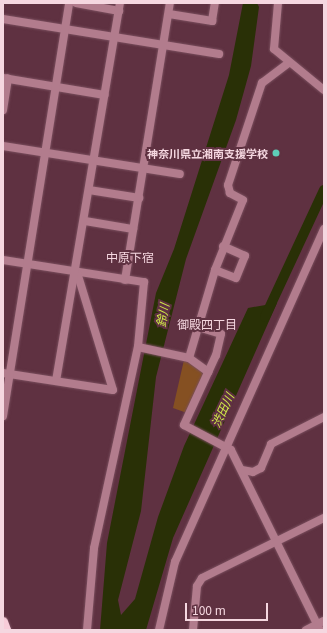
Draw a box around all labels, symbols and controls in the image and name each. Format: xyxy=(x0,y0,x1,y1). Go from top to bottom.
place label: 神奈川県立湘南支援学校 xyxy=(147,146,268,160)
marker: 神奈川県立湘南支援学校 xyxy=(271,148,281,158)
district label: 中原下宿 xyxy=(106,250,154,264)
water label: 鈴川 xyxy=(153,302,171,328)
district label: 御殿四丁目 xyxy=(177,317,237,331)
water label: 渋田川 xyxy=(208,391,236,429)
scale bar xyxy=(187,595,270,621)
text: 100 m xyxy=(192,601,226,618)

